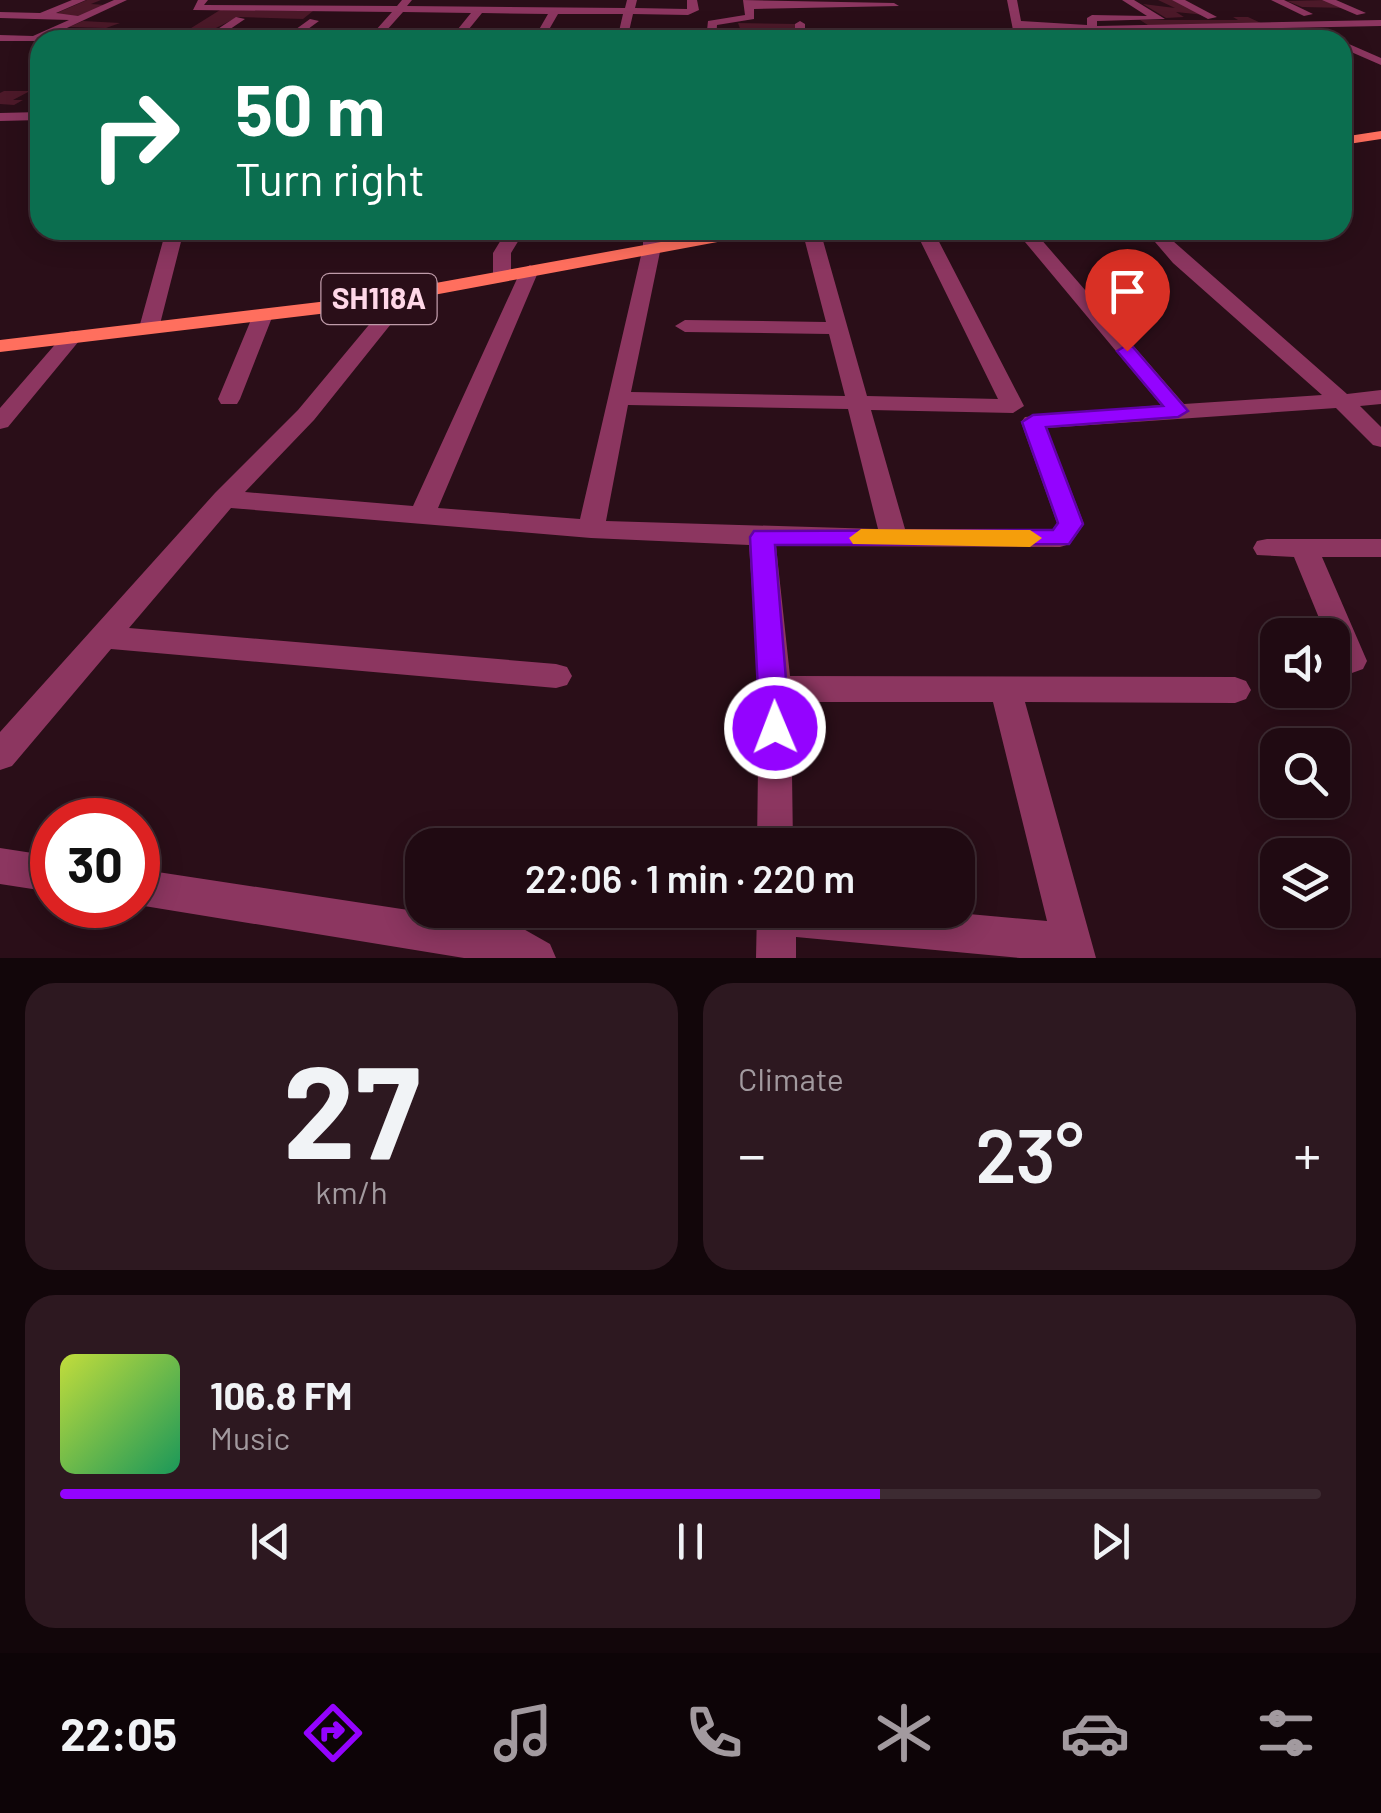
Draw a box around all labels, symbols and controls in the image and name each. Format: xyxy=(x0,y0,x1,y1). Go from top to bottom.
text: 50 m xyxy=(235,66,385,150)
icon: right xyxy=(70,70,200,200)
text: Turn right xyxy=(235,151,425,205)
pin xyxy=(1085,249,1170,352)
icon: arrive xyxy=(1100,264,1155,319)
road number: SH118A xyxy=(322,274,436,324)
map controls xyxy=(1260,618,1350,928)
button: sound xyxy=(1260,618,1350,708)
position arrow xyxy=(723,676,827,780)
button: search xyxy=(1260,728,1350,818)
speed limit sign: 30 xyxy=(30,798,160,928)
button: layers xyxy=(1260,838,1350,928)
text: 22:06 · 1 min · 220 m xyxy=(525,855,855,901)
text: 27 xyxy=(283,1029,420,1185)
text: Climate xyxy=(738,1059,844,1097)
text: 23° xyxy=(975,1108,1084,1198)
text: − xyxy=(738,1120,766,1186)
text: + xyxy=(1293,1120,1321,1186)
text: km/h xyxy=(315,1172,388,1210)
text: 106.8 FM xyxy=(210,1372,352,1418)
text: Music xyxy=(210,1418,290,1456)
icon: previous xyxy=(243,1514,298,1569)
icon: pause xyxy=(663,1514,718,1569)
icon: next xyxy=(1083,1514,1138,1569)
icon: directions xyxy=(298,1698,368,1768)
icon: music xyxy=(488,1698,558,1768)
icon: phone xyxy=(679,1698,749,1768)
icon: climate xyxy=(869,1698,939,1768)
icon: car xyxy=(1060,1698,1130,1768)
icon: filters xyxy=(1251,1698,1321,1768)
text: 22:05 xyxy=(60,1706,177,1760)

